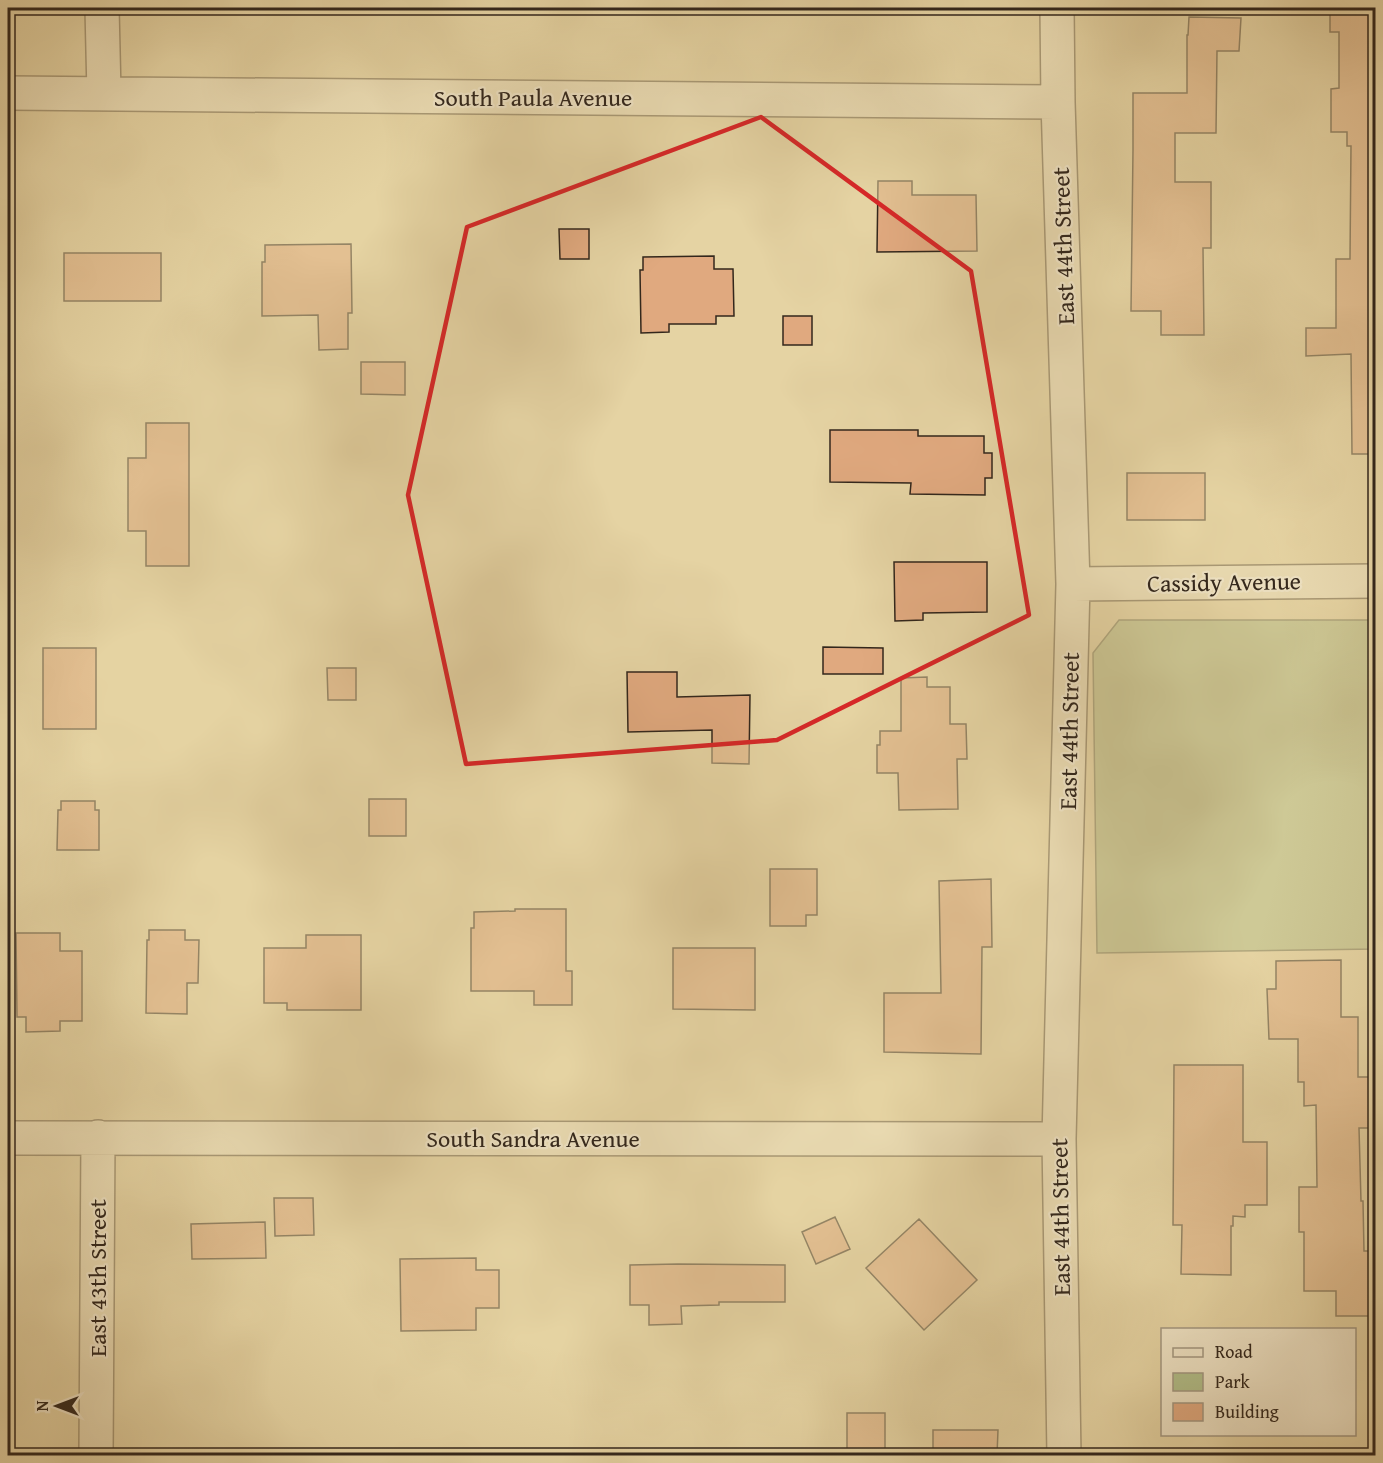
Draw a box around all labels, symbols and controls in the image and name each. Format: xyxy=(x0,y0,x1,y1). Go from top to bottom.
street label: South Paula Avenue xyxy=(434,80,632,115)
street label: East 44th Street xyxy=(1043,166,1083,325)
street label: Cassidy Avenue xyxy=(1147,563,1301,601)
street label: East 44th Street xyxy=(1050,651,1088,810)
street label: South Sandra Avenue xyxy=(426,1121,640,1156)
street label: East 44th Street xyxy=(1041,1137,1079,1296)
street label: East 43th Street xyxy=(80,1199,115,1357)
legend xyxy=(1161,1328,1356,1436)
text: Road xyxy=(1215,1338,1253,1365)
text: Park xyxy=(1215,1368,1251,1395)
north arrow xyxy=(27,1376,87,1436)
text: Building xyxy=(1215,1398,1279,1425)
text: N xyxy=(30,1400,54,1411)

